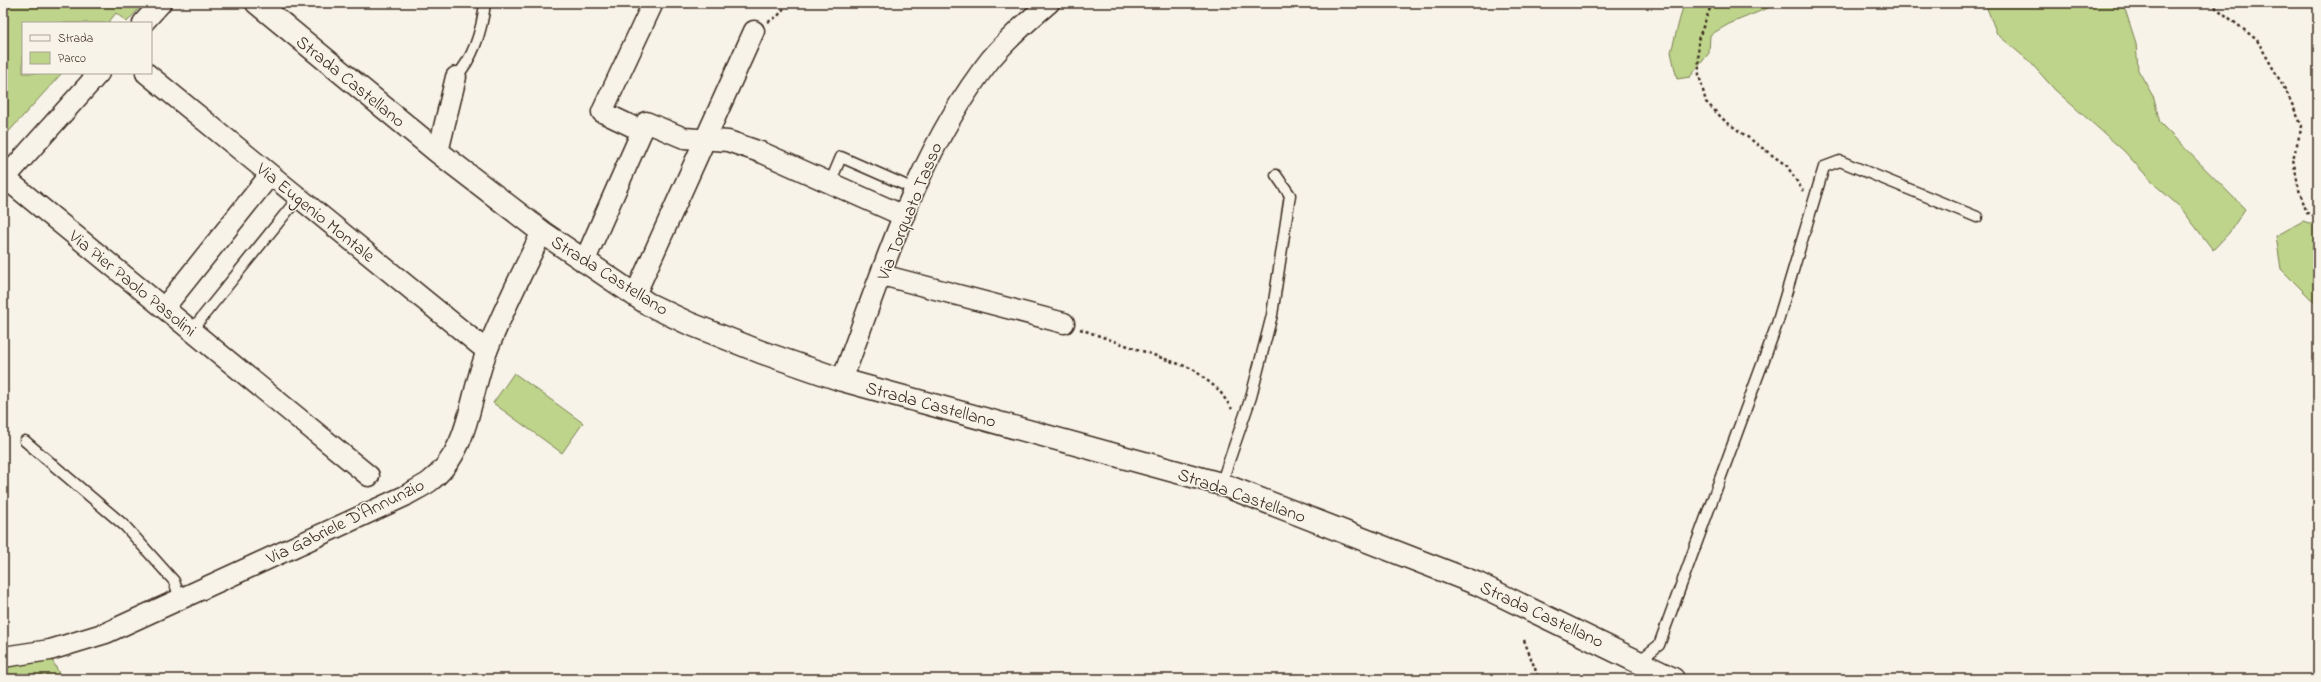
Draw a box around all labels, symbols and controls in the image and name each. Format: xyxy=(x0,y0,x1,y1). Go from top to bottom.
legend xyxy=(22,22,152,74)
text: Strada xyxy=(58,30,93,48)
street label: Strada Castellano xyxy=(289,30,410,135)
text: Parco xyxy=(58,50,86,68)
street label: Via Torquato Tasso xyxy=(871,139,950,285)
street label: Via Eugenio Montale xyxy=(248,157,380,271)
street label: Via Pier Paolo Pasolini xyxy=(61,224,201,344)
street label: Strada Castellano xyxy=(545,230,673,323)
street label: Strada Castellano xyxy=(862,376,999,436)
street label: Strada Castellano xyxy=(1174,463,1309,531)
street label: Via Gabriele D'Annunzio xyxy=(262,473,429,573)
street label: Strada Castellano xyxy=(1475,576,1607,656)

